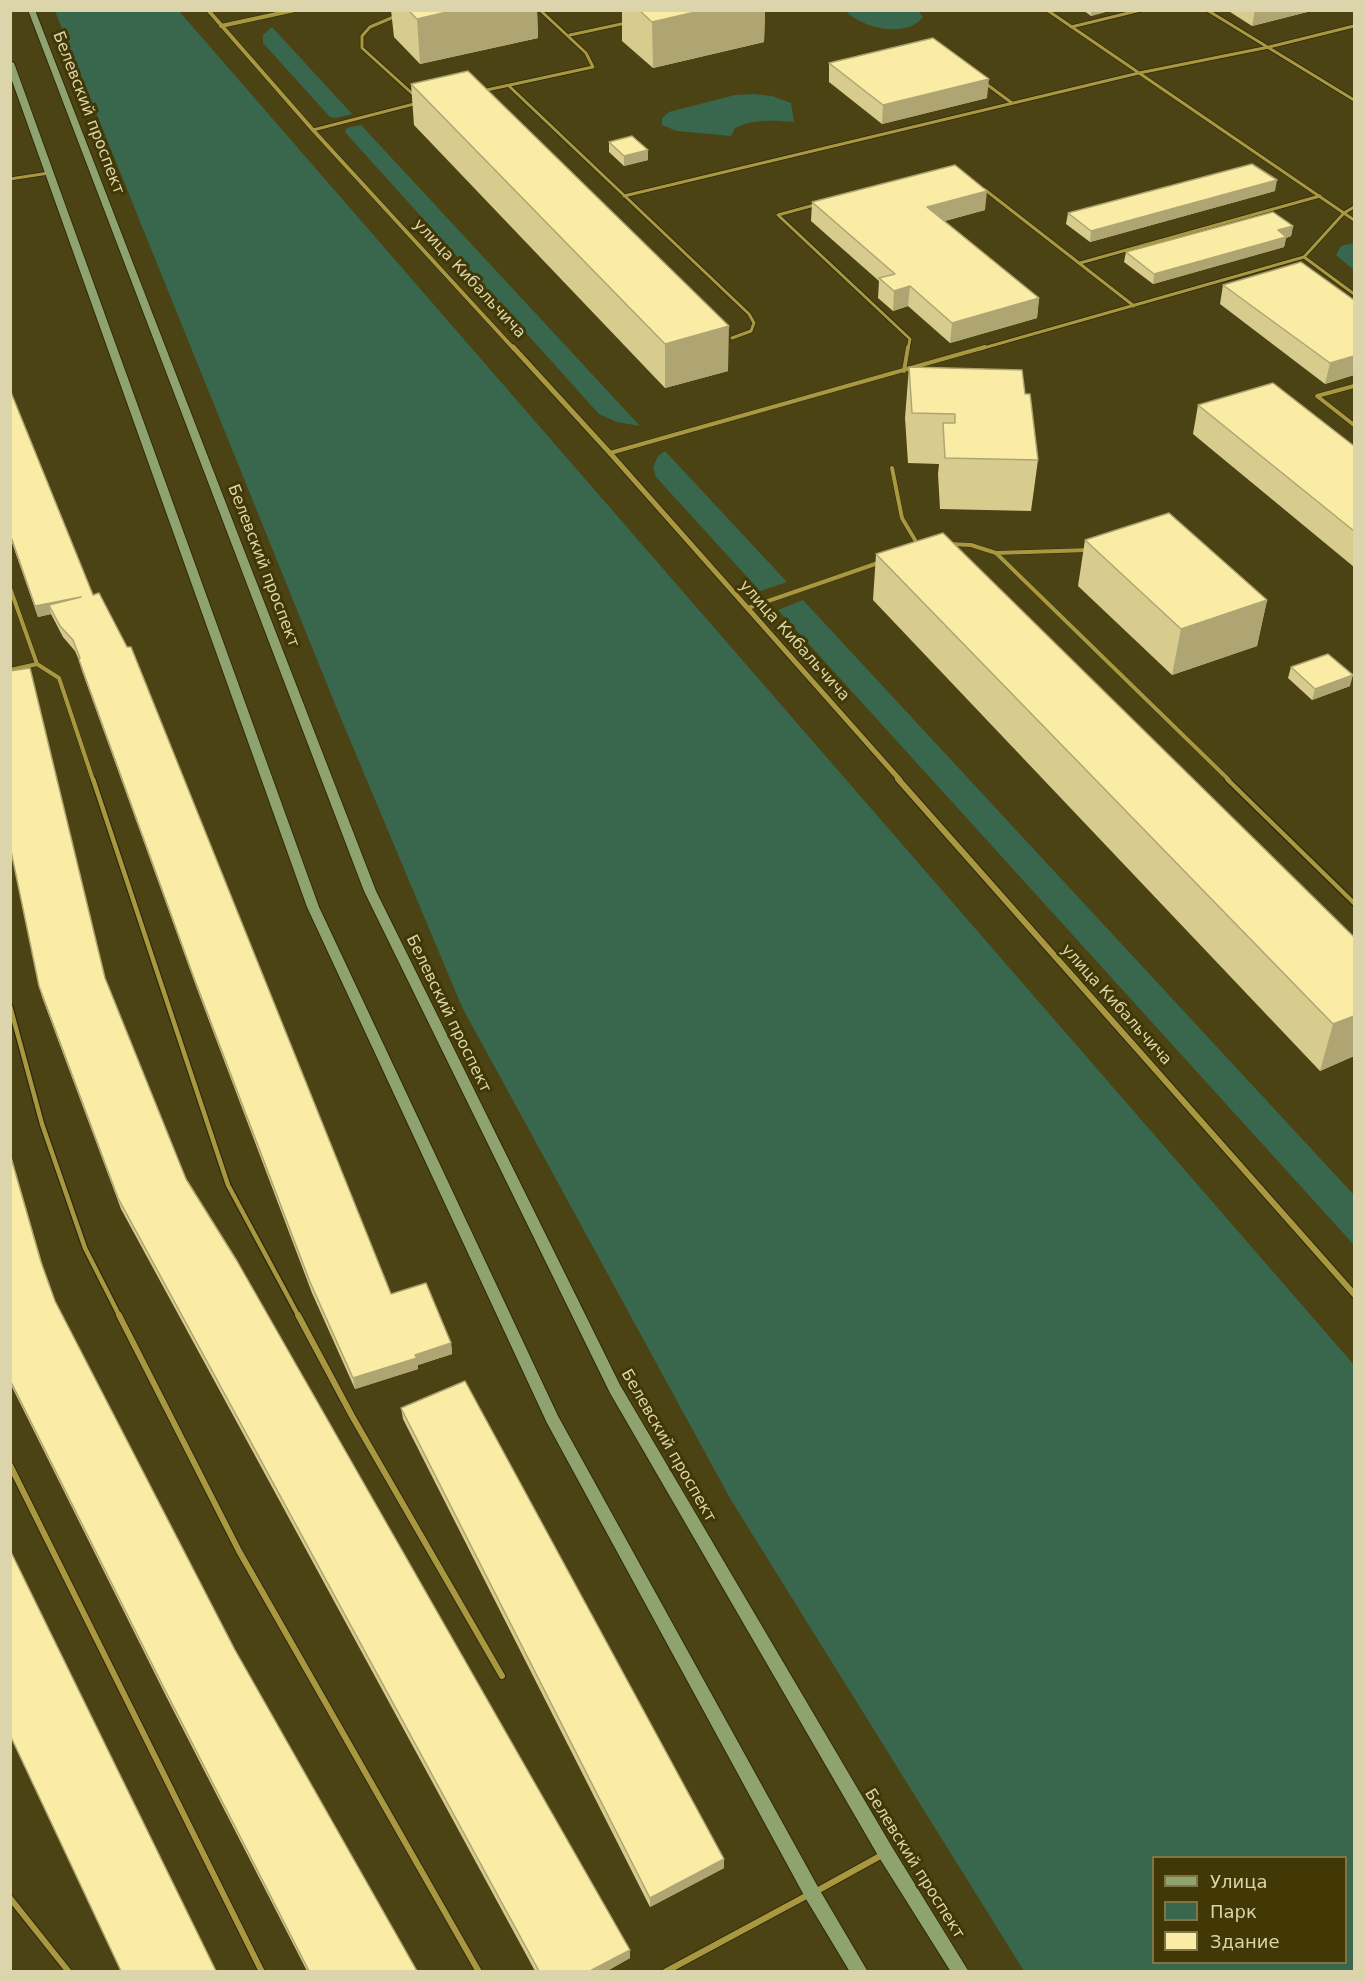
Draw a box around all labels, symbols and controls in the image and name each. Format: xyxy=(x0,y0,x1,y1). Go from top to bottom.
street label: Белевский проспект xyxy=(48,29,128,197)
street label: улица Кибальчича xyxy=(409,215,529,343)
street label: Белевский проспект xyxy=(223,482,303,650)
street label: улица Кибальчича xyxy=(735,577,853,705)
street label: Белевский проспект xyxy=(401,932,495,1096)
street label: улица Кибальчича xyxy=(1057,941,1175,1069)
street label: Белевский проспект xyxy=(616,1366,720,1526)
street label: Белевский проспект xyxy=(860,1785,968,1943)
legend xyxy=(1152,1856,1347,1964)
text: Улица xyxy=(1210,1871,1267,1892)
text: Парк xyxy=(1210,1901,1257,1922)
text: Здание xyxy=(1210,1931,1280,1952)

